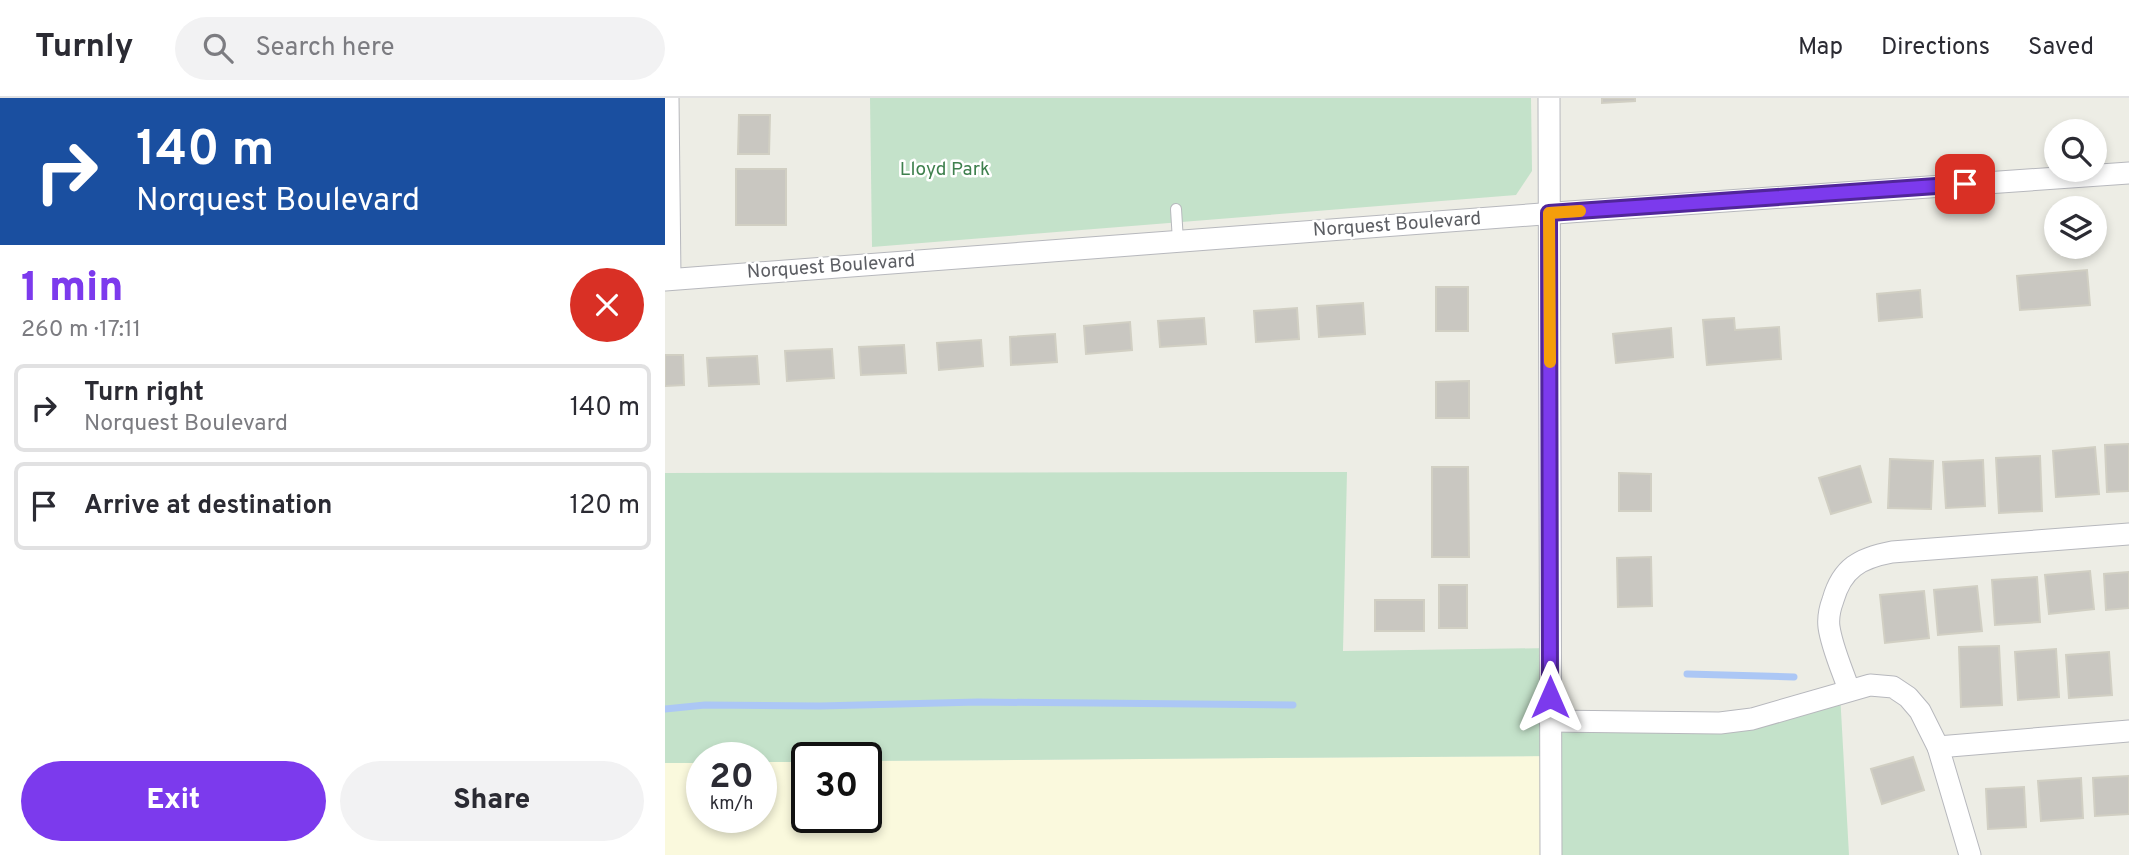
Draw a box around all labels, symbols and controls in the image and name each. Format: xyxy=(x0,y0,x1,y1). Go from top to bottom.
search box xyxy=(175,17,665,80)
text: Turnly xyxy=(35,27,133,69)
icon: search xyxy=(199,29,237,67)
text: Search here xyxy=(255,32,394,65)
text: Map xyxy=(1798,33,1843,63)
text: Directions xyxy=(1881,33,1990,63)
text: Saved xyxy=(2028,33,2094,63)
map controls xyxy=(2044,119,2107,259)
button: search xyxy=(2044,119,2107,182)
text: 140 m xyxy=(136,121,275,183)
icon: right xyxy=(21,126,112,217)
pin xyxy=(1935,154,1995,214)
park label: Lloyd Park xyxy=(900,158,990,182)
icon: arrive xyxy=(1946,165,1984,203)
text: Norquest Boulevard xyxy=(136,182,420,222)
button: layers xyxy=(2044,196,2107,259)
street label: Norquest Boulevard xyxy=(1312,207,1482,243)
street label: Norquest Boulevard xyxy=(746,249,916,285)
text: 1 min xyxy=(21,263,124,316)
button: close xyxy=(570,268,644,342)
text: 260 m · 17:11 xyxy=(21,316,141,345)
text: Turn right xyxy=(84,377,204,410)
icon: right xyxy=(25,389,63,427)
text: 140 m xyxy=(570,392,640,425)
text: Norquest Boulevard xyxy=(84,410,288,439)
icon: arrive xyxy=(25,487,63,525)
text: Arrive at destination xyxy=(84,490,332,523)
text: 120 m xyxy=(570,490,640,523)
position arrow xyxy=(1513,660,1587,734)
speed limit sign: 30 xyxy=(791,742,882,833)
text: 20 xyxy=(709,756,754,800)
button: Exit xyxy=(21,761,326,841)
button: Share xyxy=(340,761,644,841)
text: km/h xyxy=(710,793,753,816)

